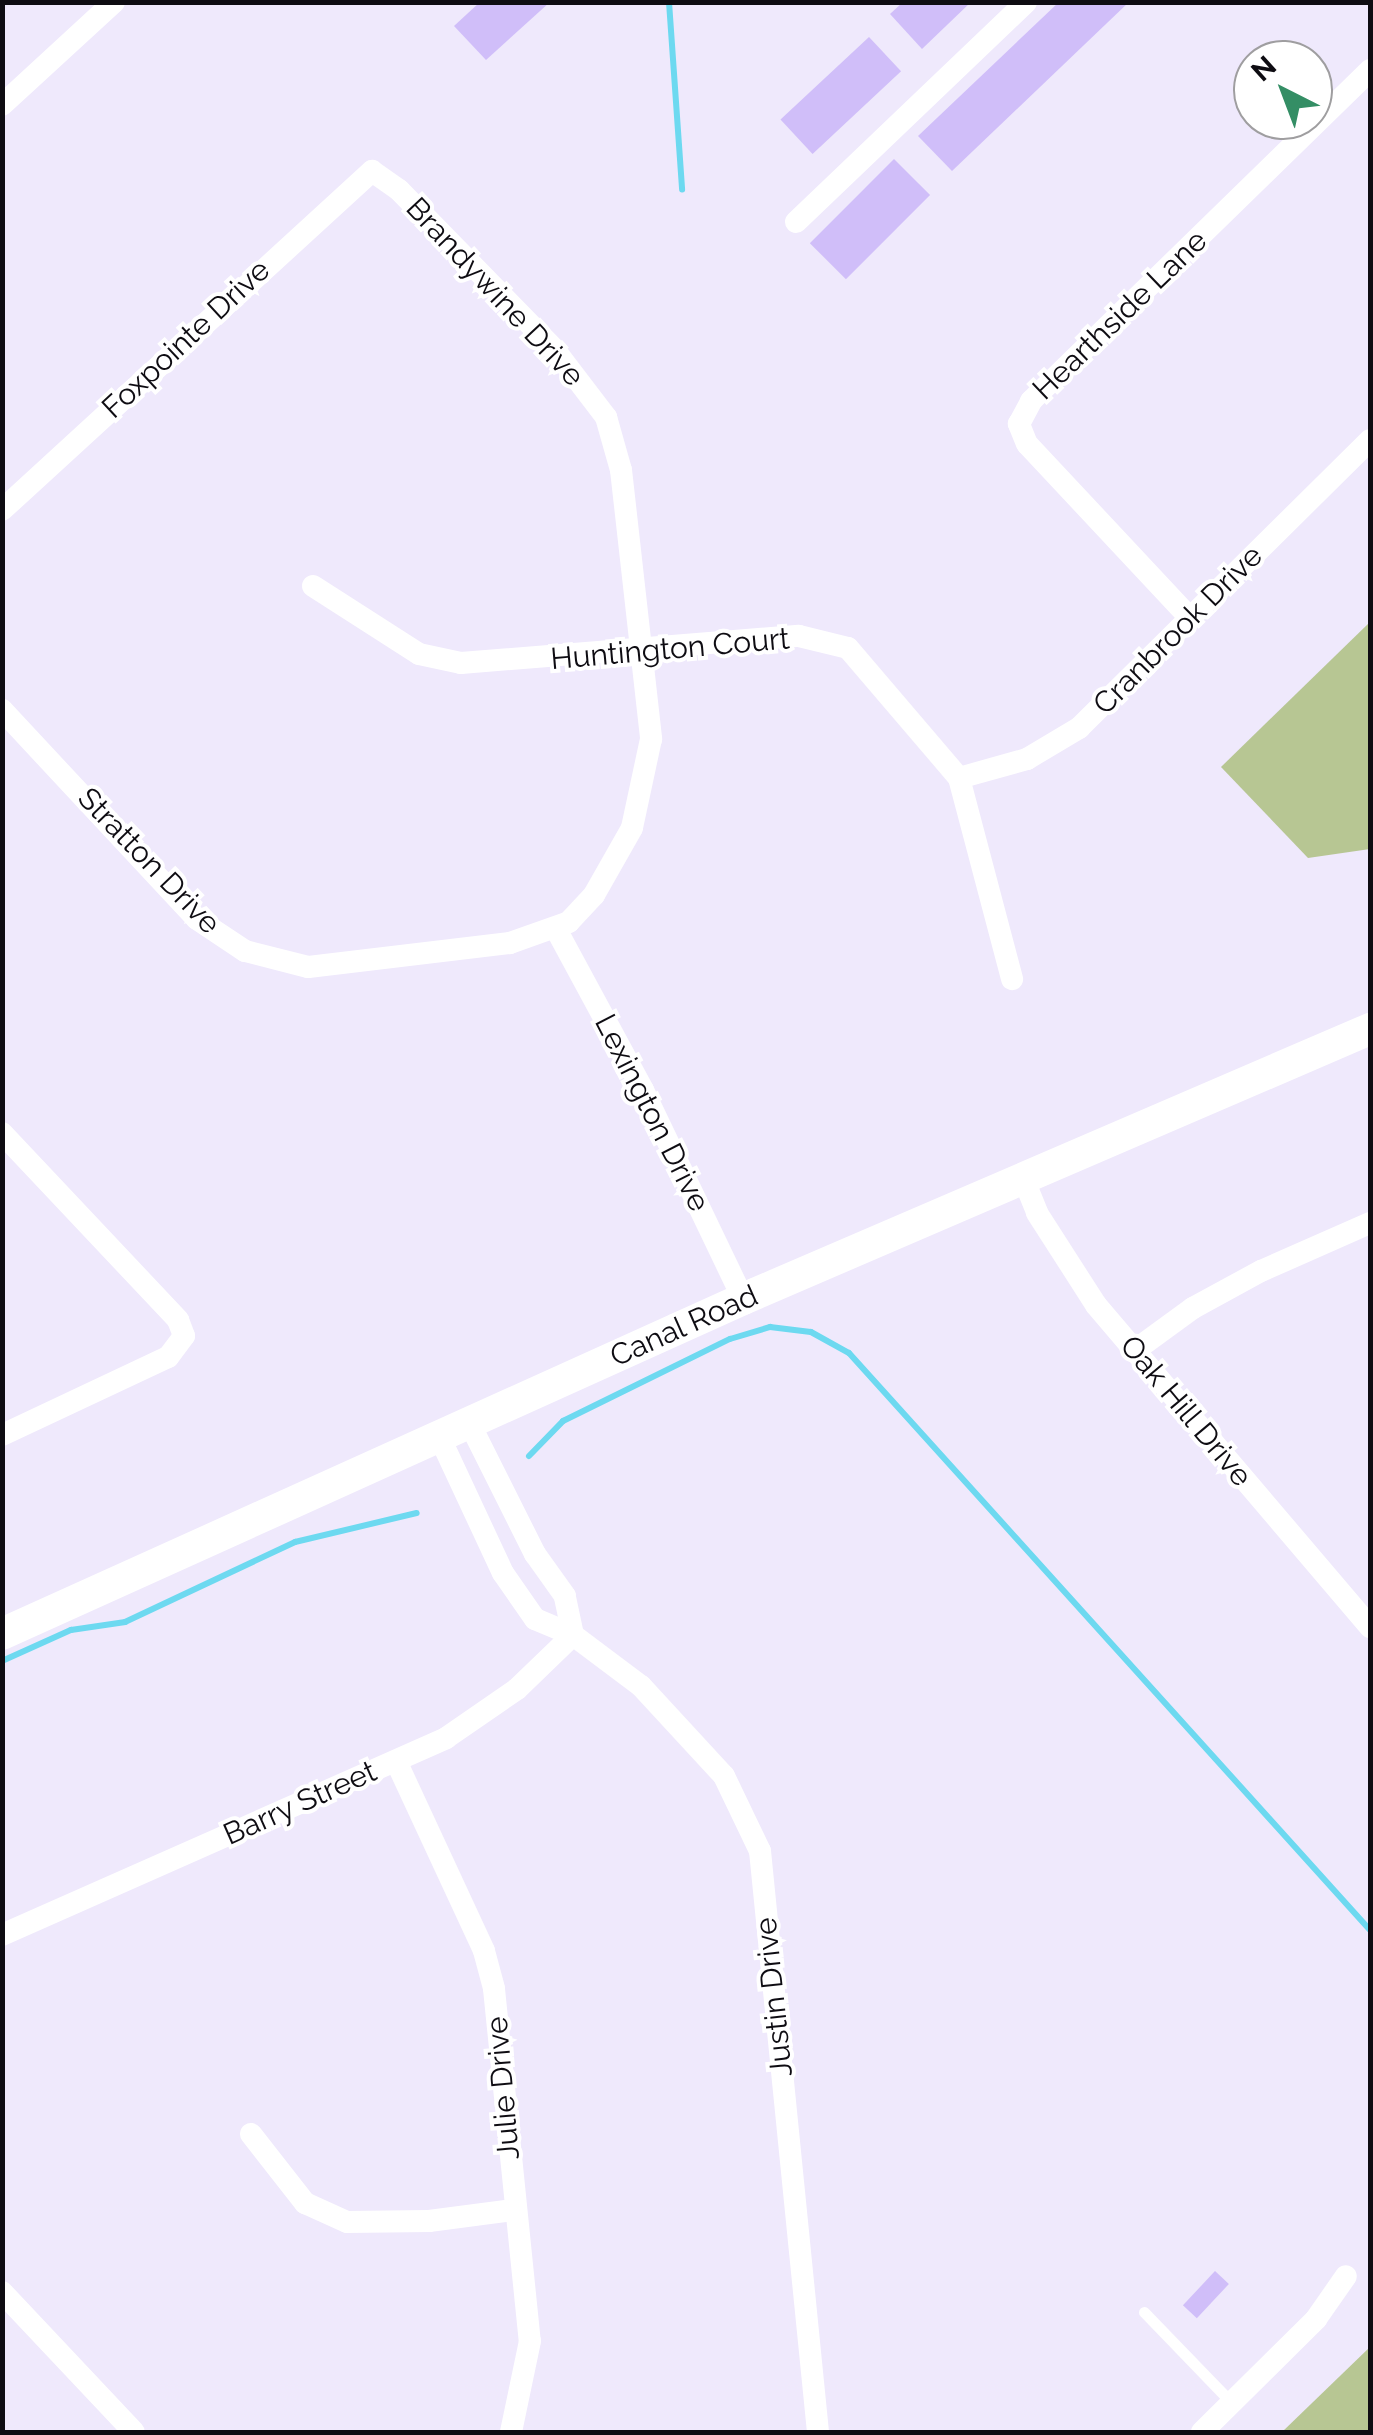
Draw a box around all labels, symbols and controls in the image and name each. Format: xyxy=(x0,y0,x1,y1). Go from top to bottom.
north arrow xyxy=(1233,40,1333,140)
text: N xyxy=(1245,49,1283,88)
street label: Brandywine Drive xyxy=(398,190,592,394)
street label: Hearthside Lane xyxy=(1026,223,1214,407)
street label: Foxpointe Drive xyxy=(95,252,277,426)
street label: Cranbrook Drive xyxy=(1086,538,1270,722)
street label: Huntington Court xyxy=(549,621,791,677)
street label: Stratton Drive xyxy=(70,780,228,942)
street label: Lexington Drive xyxy=(587,1009,717,1217)
street label: Canal Road xyxy=(604,1277,764,1375)
street label: Oak Hill Drive xyxy=(1112,1328,1260,1494)
street label: Barry Street xyxy=(218,1753,382,1853)
street label: Justin Drive xyxy=(748,1916,800,2078)
street label: Julie Drive xyxy=(479,2015,527,2161)

